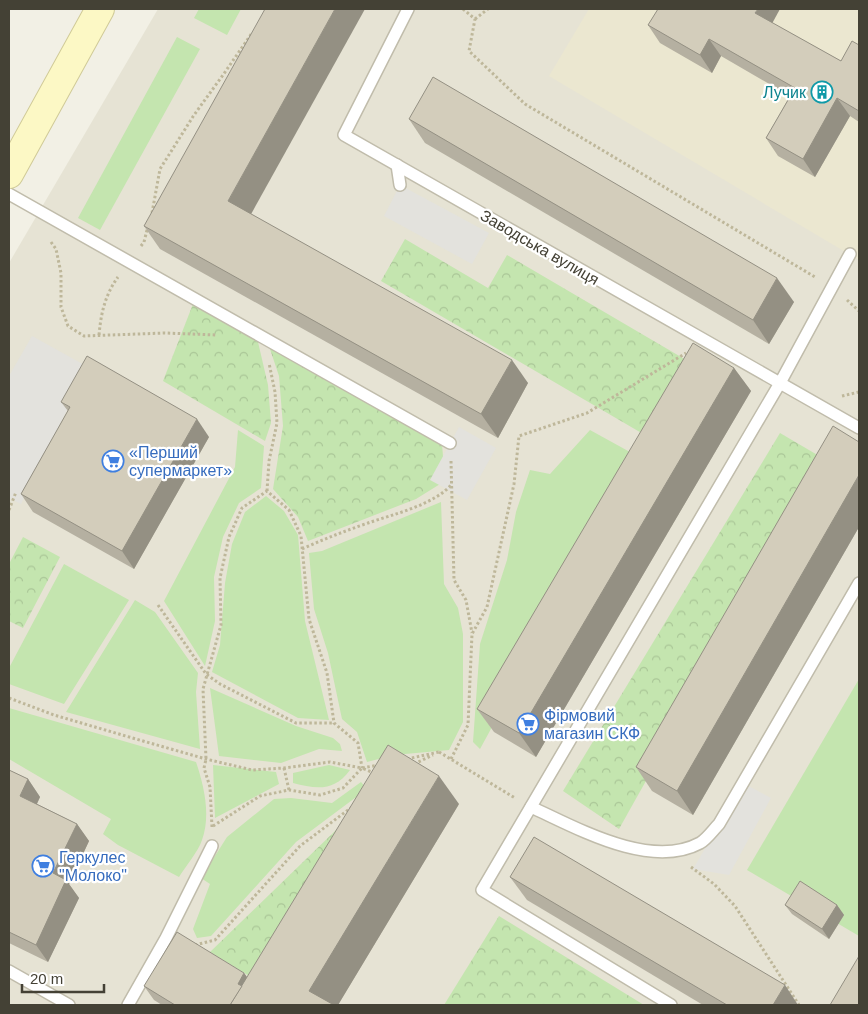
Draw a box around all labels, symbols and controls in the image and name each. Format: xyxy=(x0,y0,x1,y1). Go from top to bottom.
building icon: Лучик xyxy=(810,80,834,104)
place label: Лучик xyxy=(763,84,807,101)
street label: Заводська вулиця xyxy=(478,207,602,288)
place label: «Перший супермаркет» xyxy=(129,444,232,479)
supermarket icon: «Перший супермаркет» xyxy=(101,449,125,473)
place label: Фірмовий магазин СКФ xyxy=(544,707,640,742)
supermarket icon: Фірмовий магазин СКФ xyxy=(516,712,540,736)
place label: Геркулес "Молоко" xyxy=(59,849,127,884)
supermarket icon: Геркулес "Молоко" xyxy=(31,854,55,878)
scale bar xyxy=(22,962,105,994)
text: 20 m xyxy=(30,970,63,987)

